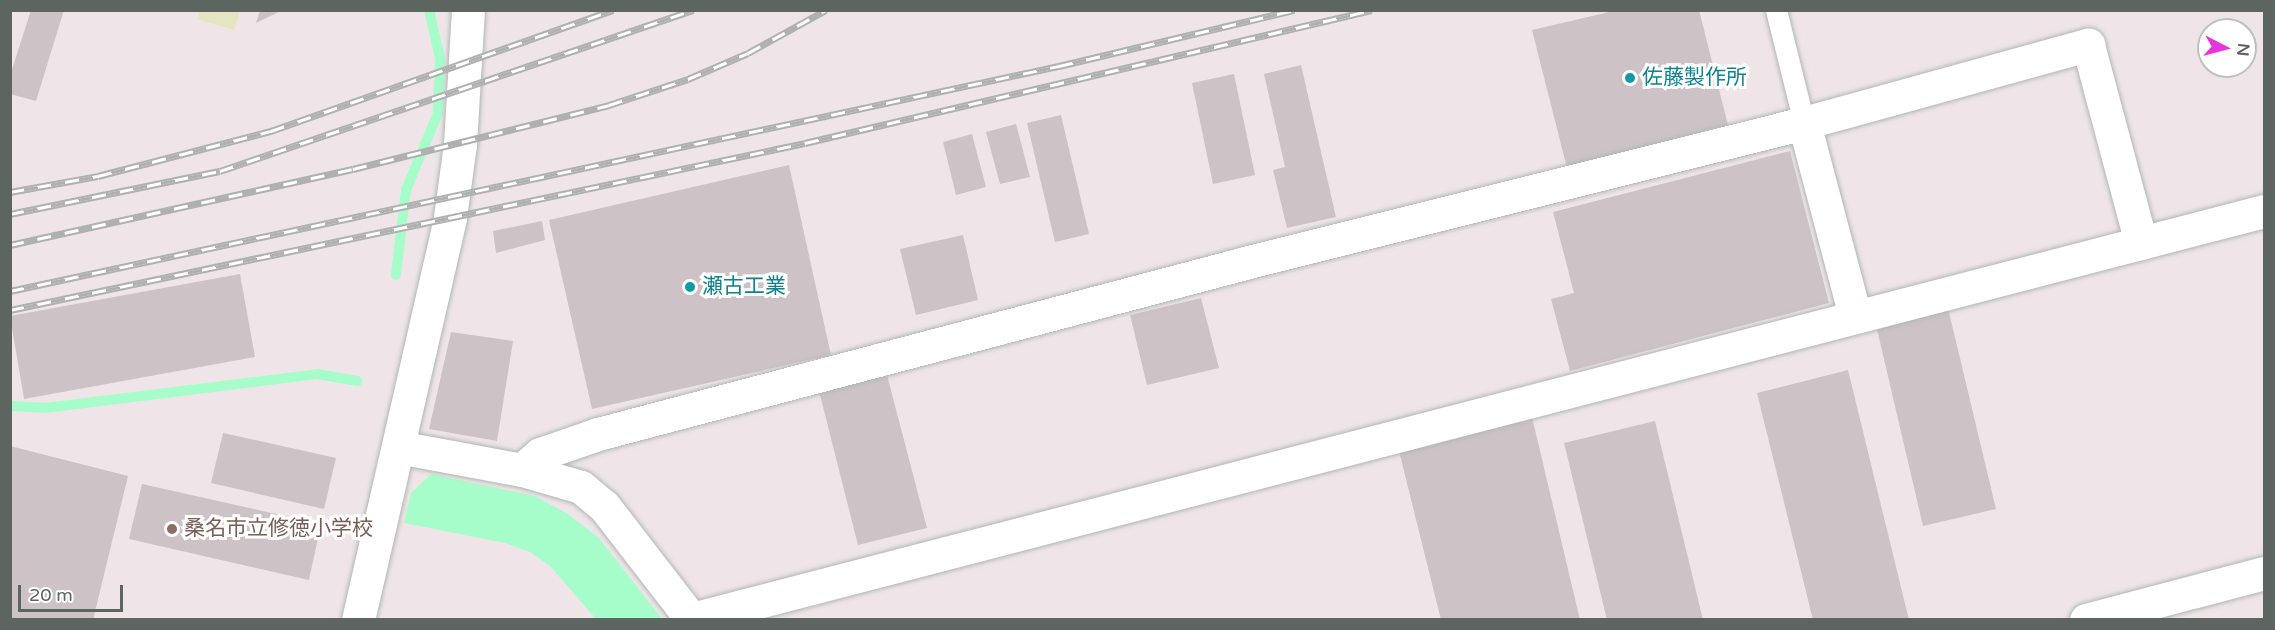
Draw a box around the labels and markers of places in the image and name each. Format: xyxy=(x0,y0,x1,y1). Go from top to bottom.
place label: 佐藤製作所 xyxy=(1642,65,1747,91)
marker: 佐藤製作所 xyxy=(1623,71,1637,85)
place label: 瀬古工業 xyxy=(702,274,786,300)
marker: 瀬古工業 xyxy=(683,280,697,294)
place label: 桑名市立修徳小学校 xyxy=(184,516,373,542)
marker: 桑名市立修徳小学校 xyxy=(165,522,179,536)

